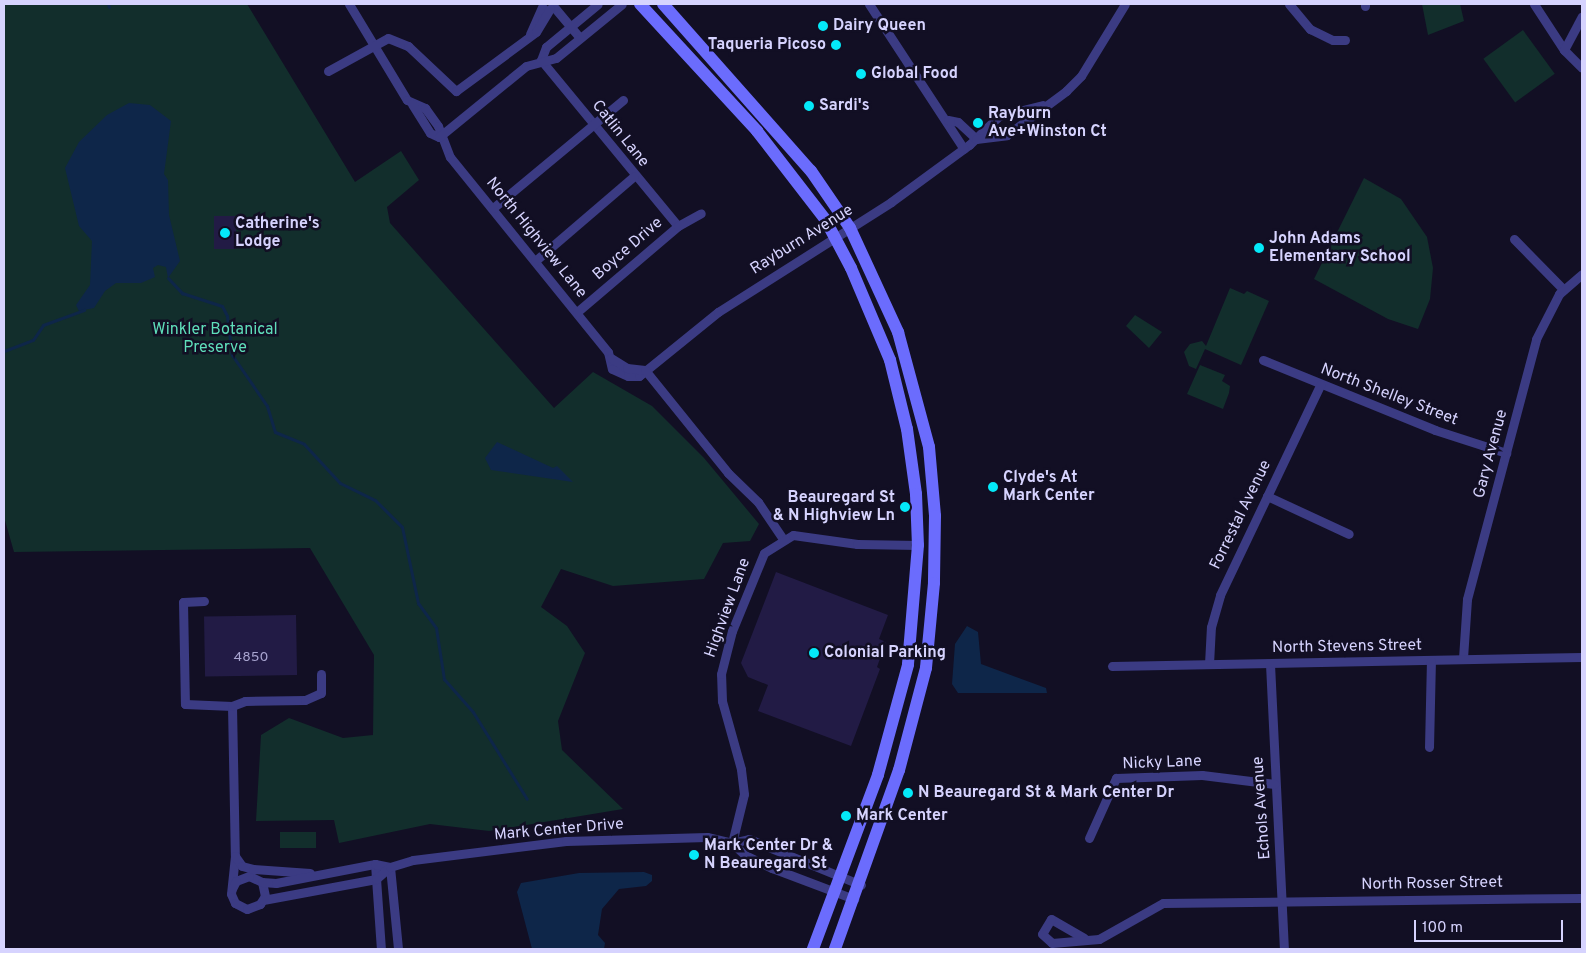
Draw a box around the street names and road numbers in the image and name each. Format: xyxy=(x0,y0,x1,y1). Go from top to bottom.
street label: Catlin Lane xyxy=(587,97,653,171)
street label: North Highview Lane xyxy=(481,174,591,302)
street label: Rayburn Avenue xyxy=(747,201,857,279)
street label: Boyce Drive xyxy=(589,213,667,285)
street label: North Shelley Street xyxy=(1318,360,1460,430)
street label: Gary Avenue xyxy=(1470,407,1512,501)
street label: Forrestal Avenue xyxy=(1206,457,1276,573)
street label: Highview Lane xyxy=(701,556,755,660)
street label: North Stevens Street xyxy=(1272,636,1422,658)
street label: Nicky Lane xyxy=(1122,752,1202,774)
street label: Echols Avenue xyxy=(1249,755,1275,861)
street label: Mark Center Drive xyxy=(493,815,625,845)
street label: North Rosser Street xyxy=(1361,873,1503,895)

